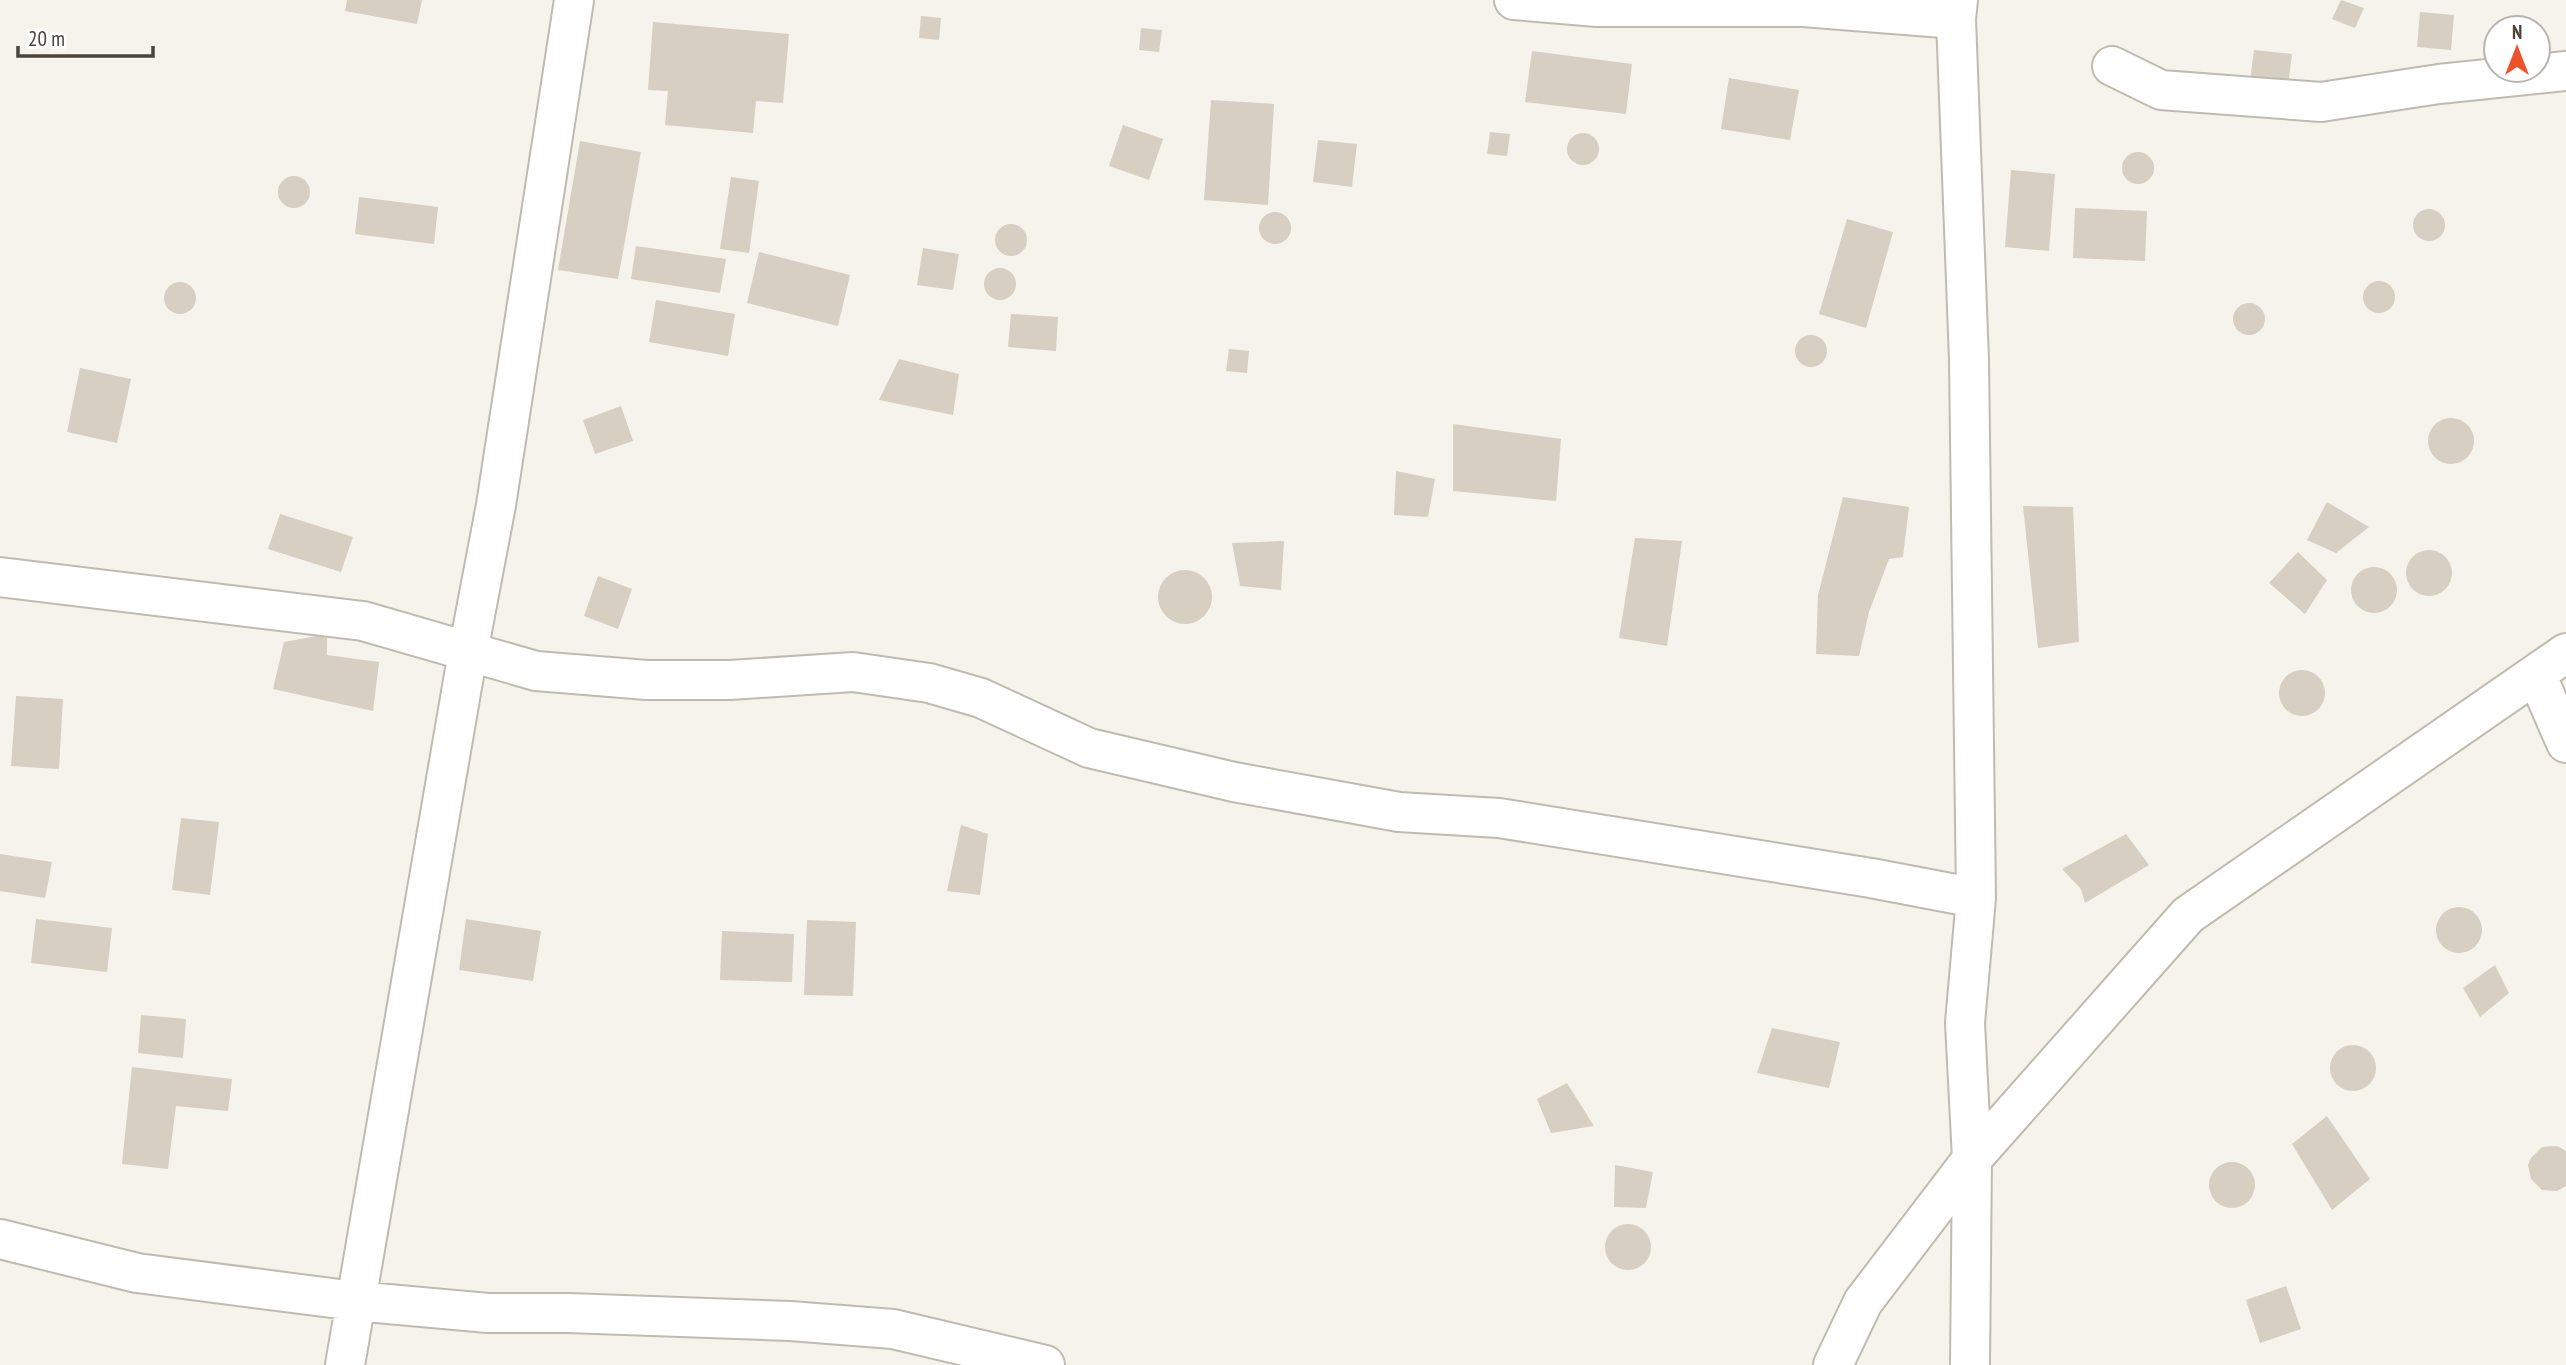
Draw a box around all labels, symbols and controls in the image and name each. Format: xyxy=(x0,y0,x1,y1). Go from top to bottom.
scale bar xyxy=(18,14,152,58)
north arrow xyxy=(2482,14,2552,84)
text: N xyxy=(2512,20,2522,44)
text: 20 m xyxy=(28,25,65,52)

